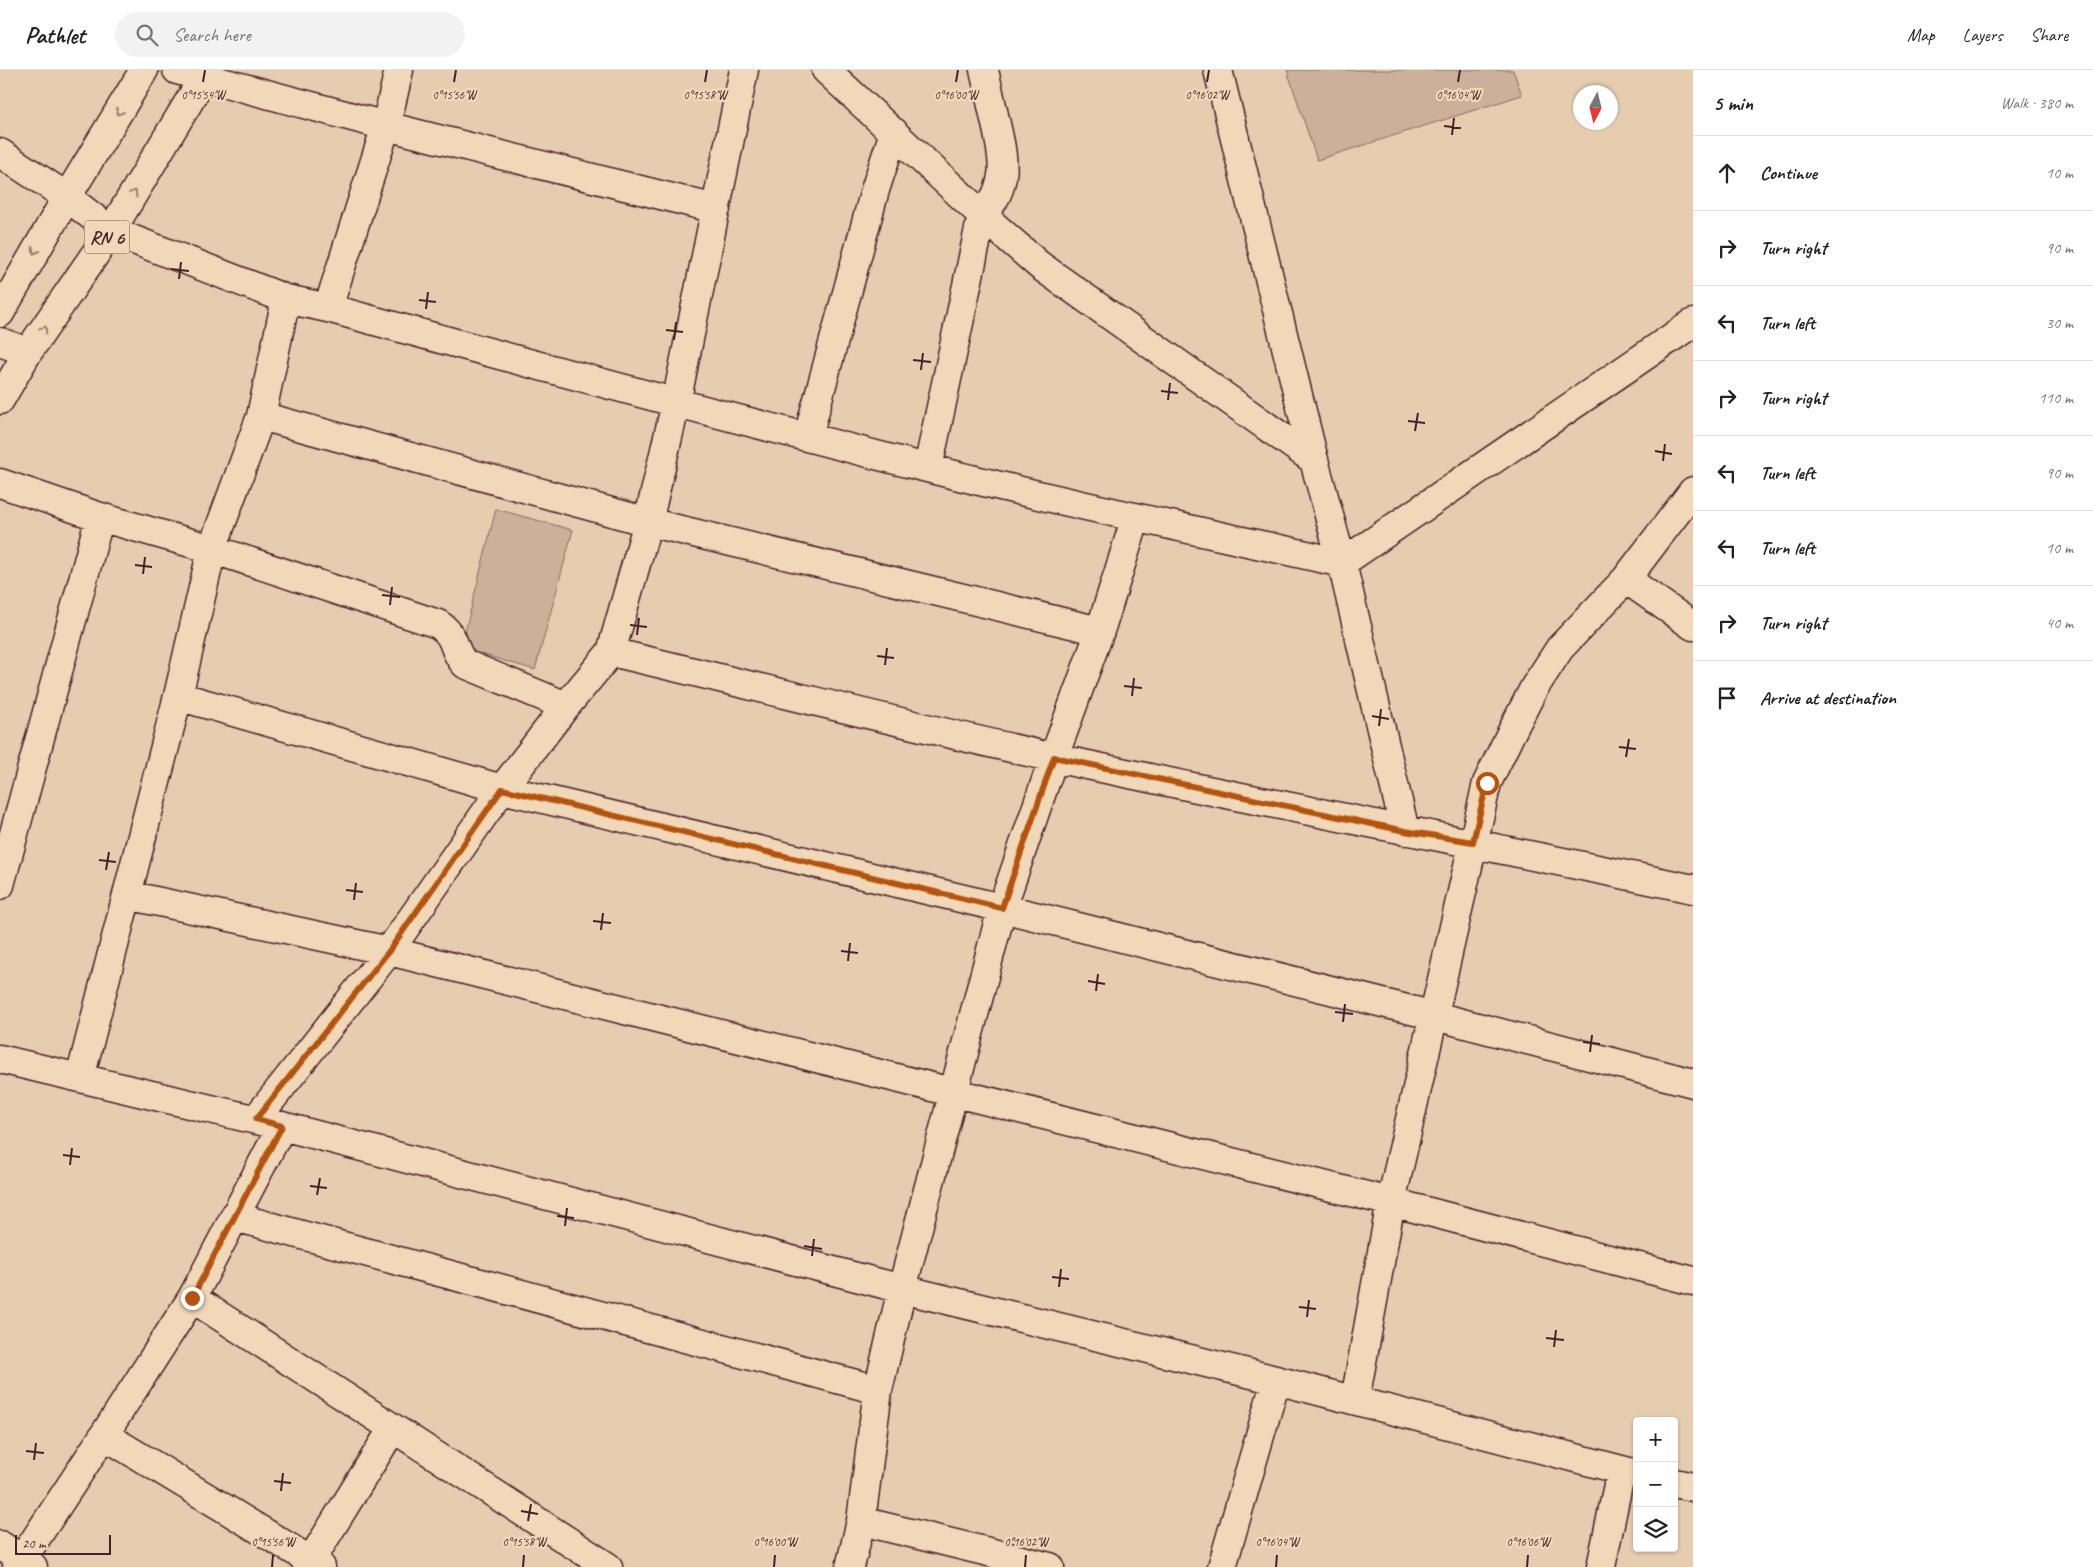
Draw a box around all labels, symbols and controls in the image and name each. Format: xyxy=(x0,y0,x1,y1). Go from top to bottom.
search box xyxy=(115,12,465,57)
text: Pathlet xyxy=(25,20,85,50)
icon: search xyxy=(133,21,161,49)
text: Search here xyxy=(173,23,251,47)
text: Map xyxy=(1907,24,1935,46)
text: Layers xyxy=(1963,24,2002,46)
text: Share xyxy=(2030,24,2068,46)
north arrow xyxy=(1573,85,1618,130)
text: 0°15'54"W xyxy=(181,87,227,103)
text: 0°15'56"W xyxy=(432,87,478,103)
text: 0°15'58"W xyxy=(683,87,729,103)
text: 0°16'00"W xyxy=(934,87,980,103)
text: 0°16'02"W xyxy=(1185,87,1231,103)
text: 0°16'04"W xyxy=(1436,87,1482,103)
text: 5 min xyxy=(1713,90,1753,116)
text: Walk · 380 m xyxy=(2001,93,2073,113)
one-way arrow xyxy=(115,106,125,115)
icon: ahead xyxy=(1713,159,1741,187)
text: Continue xyxy=(1760,161,1817,185)
text: 10 m xyxy=(2046,163,2073,183)
one-way arrow xyxy=(127,190,137,199)
road number: RN 6 xyxy=(84,220,130,253)
icon: right xyxy=(1713,234,1741,262)
text: Turn right xyxy=(1760,236,1827,260)
text: 90 m xyxy=(2046,238,2073,258)
one-way arrow xyxy=(32,246,42,255)
icon: left xyxy=(1713,309,1741,337)
text: Turn left xyxy=(1760,311,1815,335)
text: 30 m xyxy=(2046,313,2073,333)
one-way arrow xyxy=(38,325,47,334)
icon: right xyxy=(1713,384,1741,412)
text: Turn right xyxy=(1760,386,1827,410)
text: 110 m xyxy=(2039,388,2073,408)
icon: left xyxy=(1713,459,1741,487)
text: Turn left xyxy=(1760,461,1815,485)
text: 90 m xyxy=(2046,463,2073,483)
icon: left xyxy=(1713,534,1741,562)
text: Turn left xyxy=(1760,536,1815,560)
text: 10 m xyxy=(2046,538,2073,558)
icon: right xyxy=(1713,609,1741,637)
text: Turn right xyxy=(1760,611,1827,635)
text: 40 m xyxy=(2046,613,2073,633)
icon: arrive xyxy=(1713,684,1741,712)
text: Arrive at destination xyxy=(1760,686,1896,710)
route start xyxy=(1476,772,1499,795)
route end xyxy=(181,1287,204,1310)
map controls xyxy=(1633,1417,1678,1552)
button: + xyxy=(1633,1417,1678,1462)
button: − xyxy=(1633,1462,1678,1507)
button: layers xyxy=(1633,1507,1678,1552)
scale bar xyxy=(15,1532,111,1555)
text: 0°15'56"W xyxy=(251,1534,297,1550)
text: 0°15'58"W xyxy=(502,1534,548,1550)
text: 0°16'00"W xyxy=(753,1534,799,1550)
text: 0°16'02"W xyxy=(1004,1534,1050,1550)
text: 0°16'04"W xyxy=(1255,1534,1301,1550)
text: 0°16'06"W xyxy=(1506,1534,1552,1550)
text: 20 m xyxy=(22,1535,46,1552)

